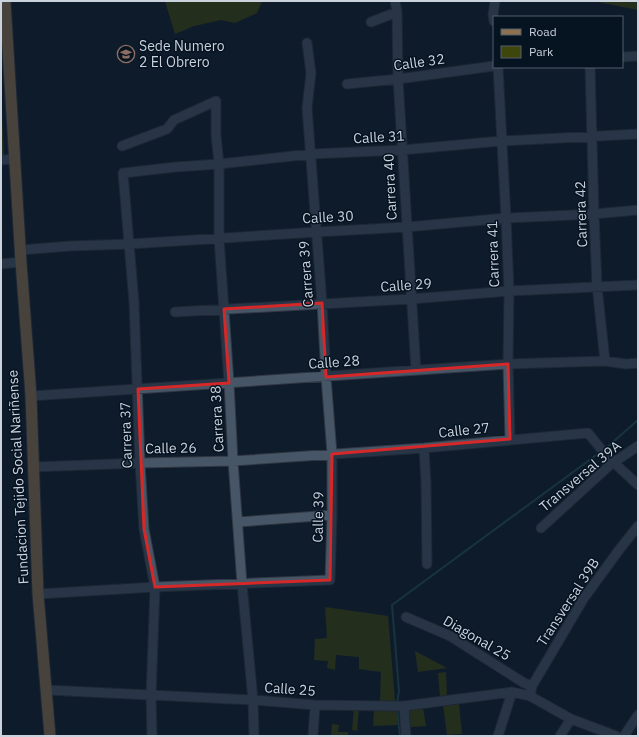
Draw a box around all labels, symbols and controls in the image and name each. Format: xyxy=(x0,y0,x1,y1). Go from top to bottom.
legend xyxy=(493,16,623,68)
text: Road xyxy=(529,24,557,39)
place label: Sede Numero 2 El Obrero xyxy=(139,37,225,71)
school or university icon: Sede Numero 2 El Obrero xyxy=(116,44,136,64)
text: Park xyxy=(529,44,554,59)
street label: Calle 32 xyxy=(392,50,446,74)
street label: Calle 31 xyxy=(353,127,405,147)
street label: Carrera 40 xyxy=(379,153,401,221)
street label: Carrera 42 xyxy=(571,180,591,248)
street label: Calle 30 xyxy=(302,207,354,227)
street label: Carrera 41 xyxy=(483,220,503,288)
street label: Carrera 39 xyxy=(295,240,317,308)
street label: Calle 29 xyxy=(380,274,432,296)
street label: Calle 28 xyxy=(308,351,360,373)
street label: Fundacion Tejido Social Nariñense xyxy=(3,369,33,585)
street label: Carrera 38 xyxy=(206,385,228,453)
street label: Carrera 37 xyxy=(116,401,136,469)
street label: Calle 27 xyxy=(437,418,491,442)
street label: Transversal 39A xyxy=(535,437,625,515)
street label: Calle 26 xyxy=(145,439,197,457)
street label: Calle 39 xyxy=(309,491,327,543)
street label: Transversal 39B xyxy=(533,555,603,649)
street label: Diagonal 25 xyxy=(440,611,514,665)
street label: Calle 25 xyxy=(264,678,316,700)

